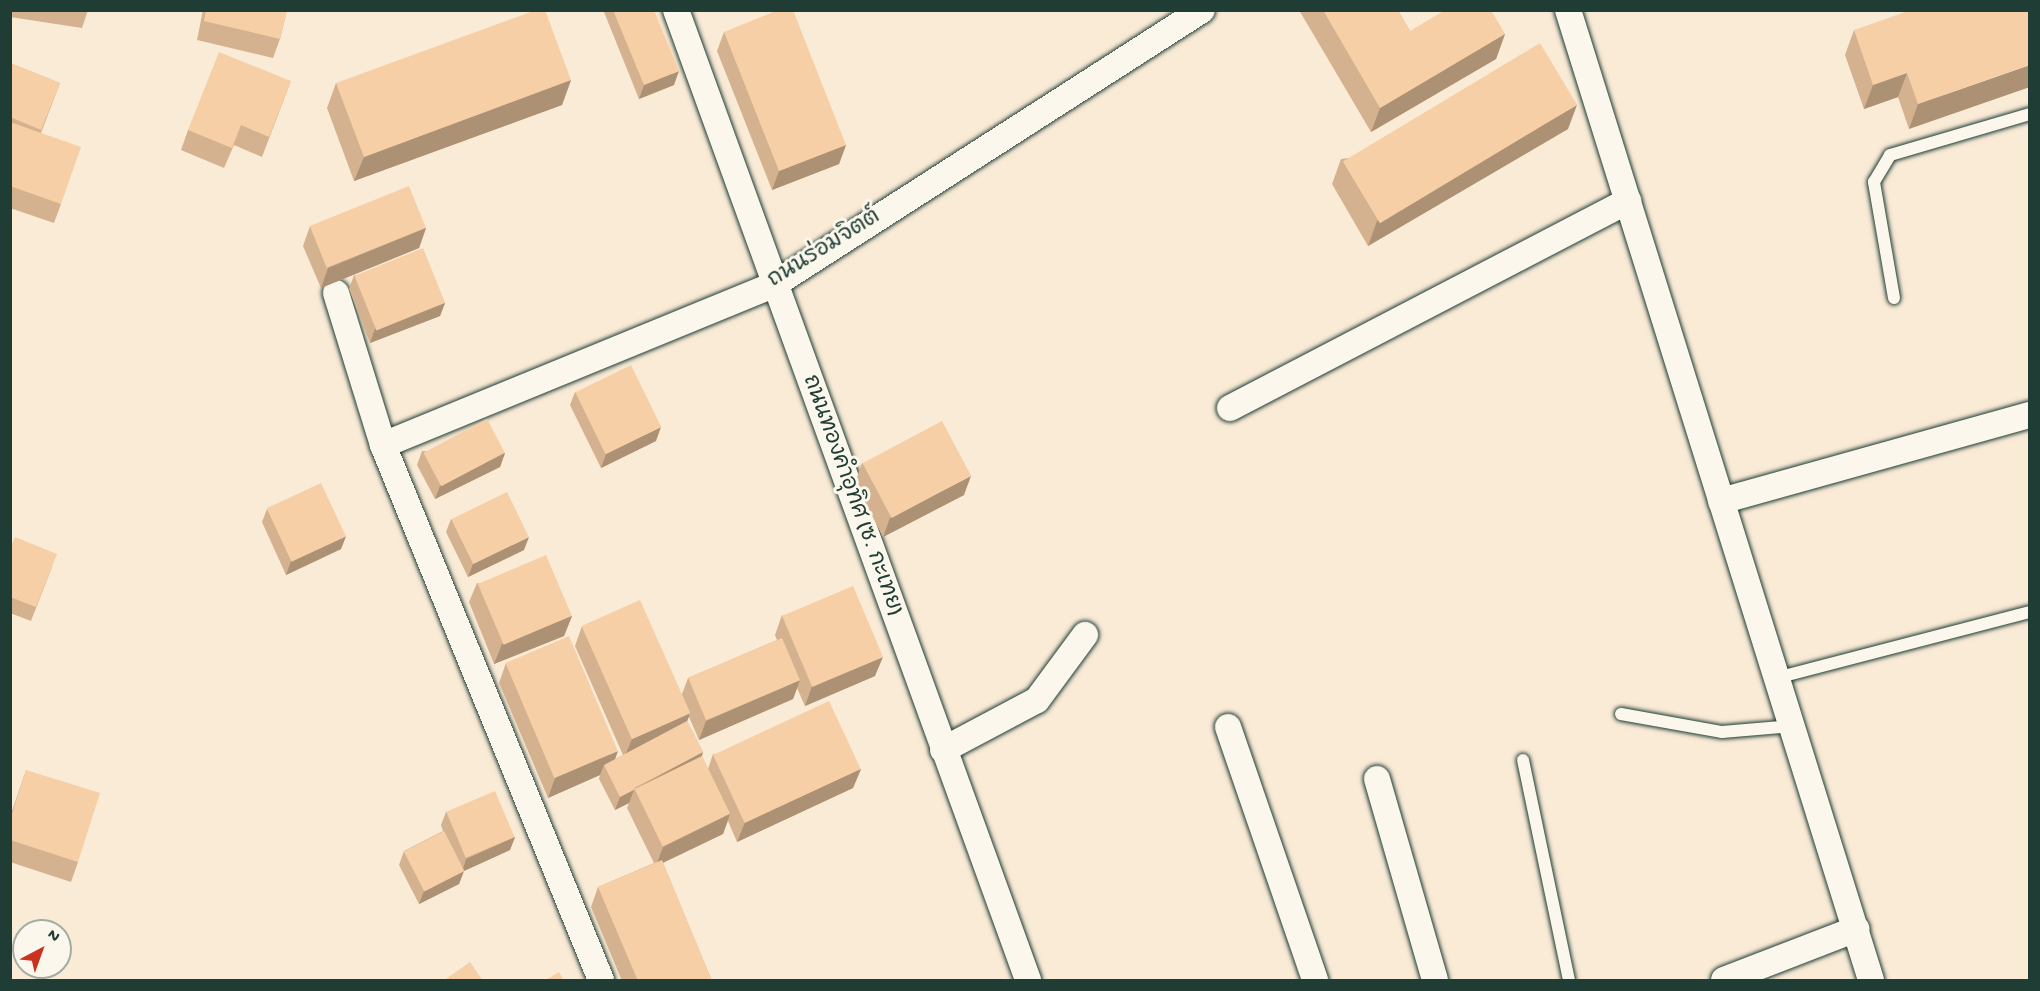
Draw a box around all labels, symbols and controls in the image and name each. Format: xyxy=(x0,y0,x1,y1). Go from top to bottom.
street label: ถนนร่อมจิตต์ xyxy=(764,205,886,295)
street label: ถนนทองคำอุทิศ (ซ. กะเทย) xyxy=(795,372,907,620)
north arrow xyxy=(12,919,72,979)
text: N xyxy=(43,926,63,947)

